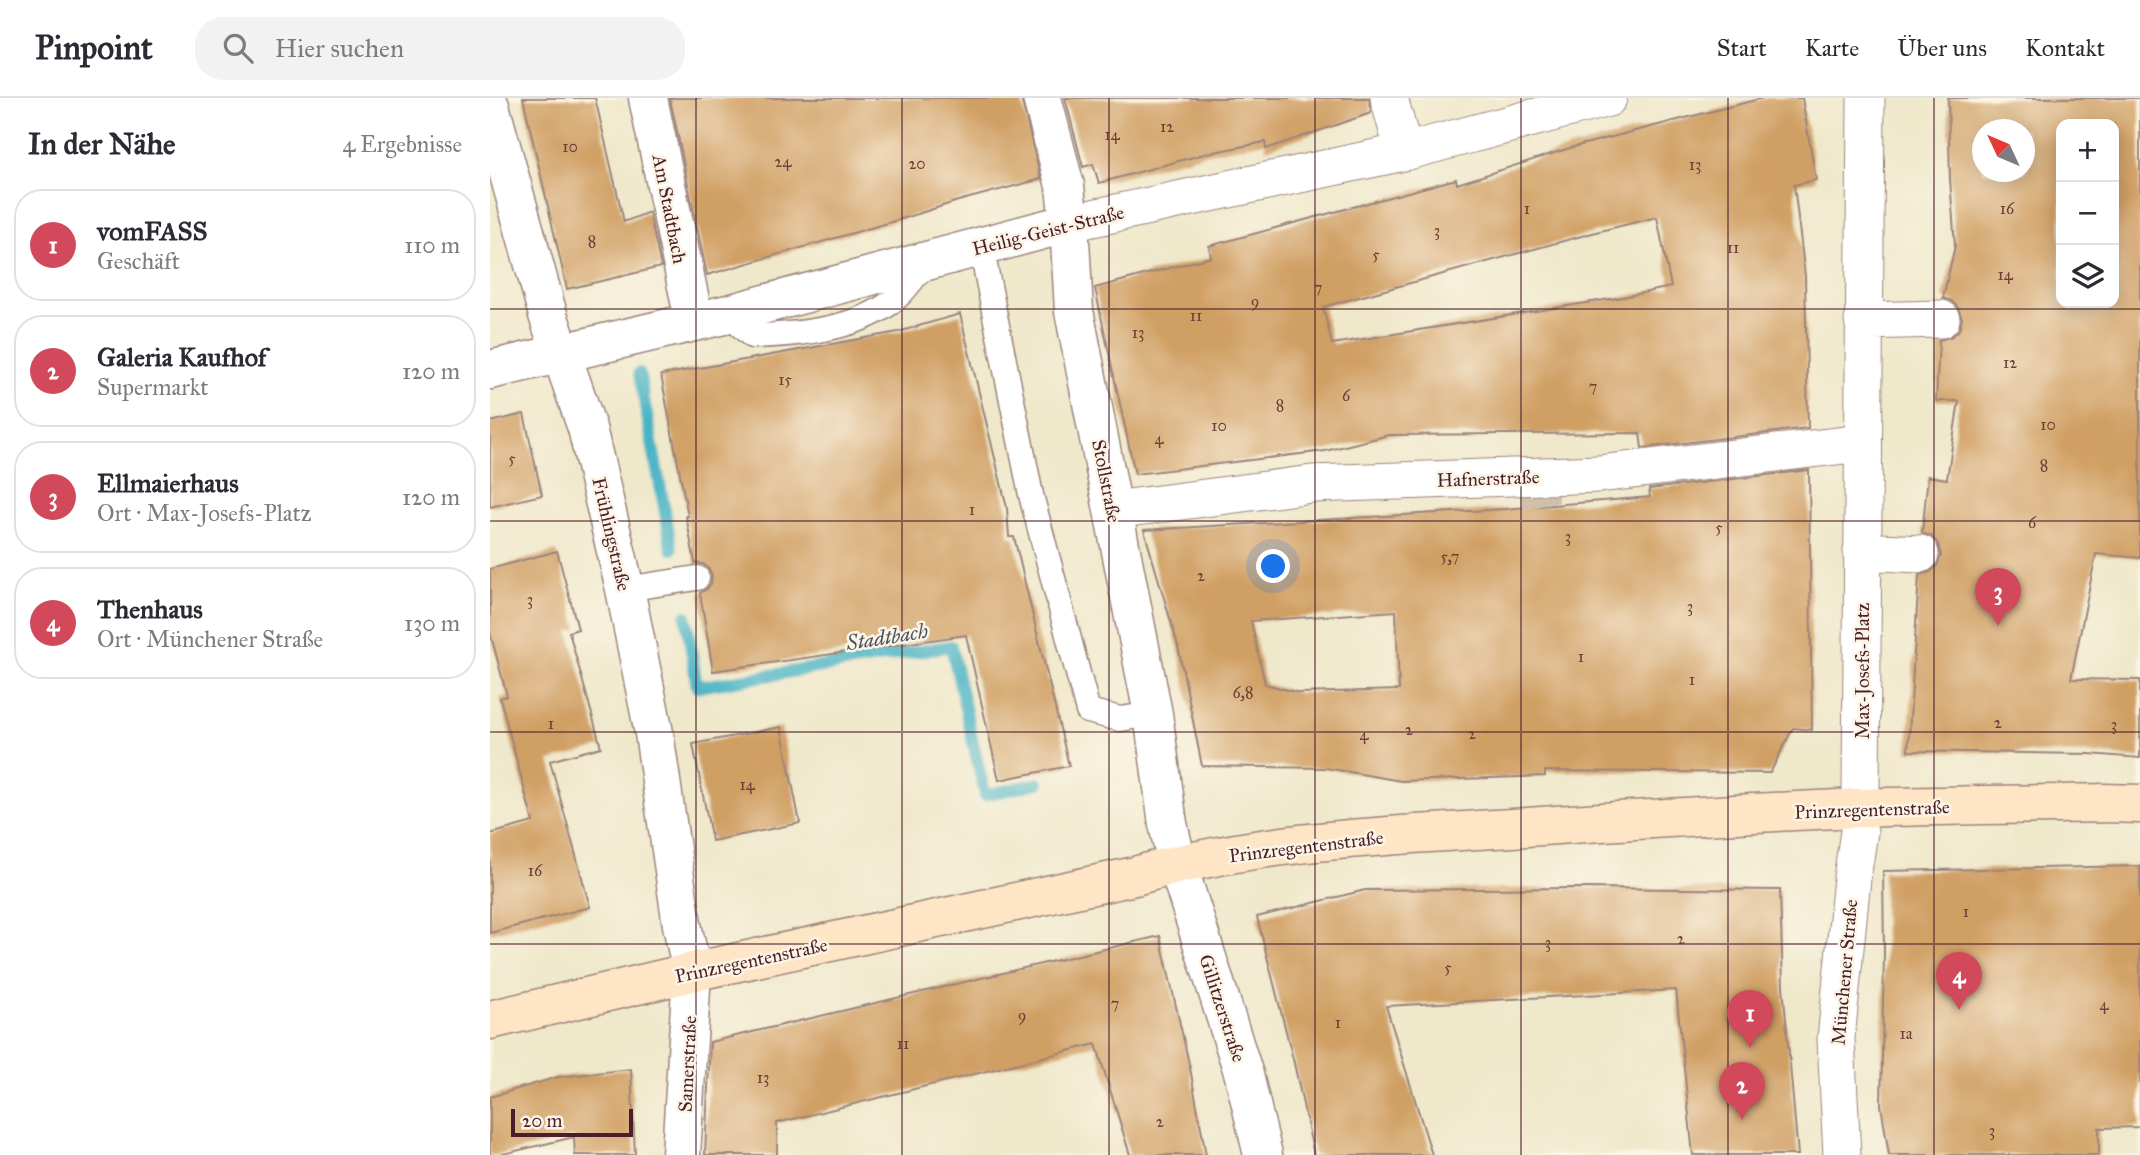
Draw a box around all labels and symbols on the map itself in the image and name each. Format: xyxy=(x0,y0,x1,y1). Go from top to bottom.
house number: 12 xyxy=(1160,117,1174,136)
north arrow xyxy=(1972,119,2035,182)
house number: 14 xyxy=(1104,125,1121,144)
house number: 10 xyxy=(562,137,578,156)
street label: Am Stadtbach xyxy=(647,152,691,266)
house number: 24 xyxy=(775,152,792,171)
house number: 20 xyxy=(908,154,926,173)
house number: 13 xyxy=(1689,155,1701,174)
house number: 1 xyxy=(1524,199,1530,218)
house number: 16 xyxy=(2000,199,2015,218)
street label: Heilig-Geist-Straße xyxy=(970,201,1127,261)
house number: 3 xyxy=(1434,221,1440,240)
house number: 8 xyxy=(588,232,596,251)
house number: 11 xyxy=(1727,238,1739,257)
house number: 5 xyxy=(1372,245,1380,264)
house number: 14 xyxy=(1997,265,2014,284)
house number: 7 xyxy=(1314,278,1322,297)
house number: 9 xyxy=(1251,292,1259,311)
house number: 11 xyxy=(1190,306,1202,325)
house number: 13 xyxy=(1132,323,1144,342)
house number: 12 xyxy=(2003,353,2017,372)
house number: 15 xyxy=(778,370,792,389)
house number: 7 xyxy=(1589,377,1597,396)
house number: 6 xyxy=(1342,386,1351,405)
house number: 8 xyxy=(1276,396,1284,415)
house number: 10 xyxy=(2040,415,2056,434)
house number: 10 xyxy=(1211,416,1227,435)
house number: 4 xyxy=(1155,429,1165,448)
street label: Stollstraße xyxy=(1087,438,1126,525)
house number: 5 xyxy=(508,449,516,468)
house number: 8 xyxy=(2040,456,2048,475)
street label: Hafnerstraße xyxy=(1436,465,1540,492)
street label: Frühlingstraße xyxy=(586,475,636,593)
house number: 1 xyxy=(969,500,975,519)
house number: 6 xyxy=(2028,513,2037,532)
house number: 5 xyxy=(1715,518,1723,537)
house number: 3 xyxy=(1565,527,1571,546)
house number: 5,7 xyxy=(1441,547,1459,566)
your location xyxy=(1256,549,1290,583)
house number: 2 xyxy=(1197,566,1205,585)
pin: 3 xyxy=(1975,568,2021,626)
house number: 3 xyxy=(527,590,533,609)
house number: 3 xyxy=(1687,597,1693,616)
street label: Max-Josefs-Platz xyxy=(1851,603,1875,739)
water label: Stadtbach xyxy=(843,618,930,656)
house number: 1 xyxy=(1578,647,1584,666)
house number: 1 xyxy=(1689,670,1695,689)
house number: 6,8 xyxy=(1233,683,1253,702)
house number: 2 xyxy=(1994,713,2002,732)
house number: 1 xyxy=(548,714,554,733)
house number: 3 xyxy=(2111,715,2117,734)
house number: 2 xyxy=(1405,720,1413,739)
house number: 2 xyxy=(1468,724,1476,743)
house number: 4 xyxy=(1360,725,1370,744)
house number: 14 xyxy=(739,775,756,794)
street label: Prinzregentenstraße xyxy=(1794,795,1950,825)
street label: Prinzregentenstraße xyxy=(1227,826,1385,868)
house number: 16 xyxy=(528,861,543,880)
street label: Münchener Straße xyxy=(1827,898,1862,1046)
house number: 1 xyxy=(1963,902,1969,921)
house number: 2 xyxy=(1677,929,1685,948)
street label: Prinzregentenstraße xyxy=(673,933,830,989)
house number: 3 xyxy=(1545,933,1551,952)
street label: Gillitzerstraße xyxy=(1194,952,1251,1065)
pin: 4 xyxy=(1936,952,1982,1010)
house number: 5 xyxy=(1444,958,1452,977)
pin: 1 xyxy=(1727,990,1773,1048)
house number: 7 xyxy=(1111,994,1119,1013)
house number: 4 xyxy=(2100,995,2110,1014)
house number: 9 xyxy=(1018,1006,1026,1025)
house number: 1 xyxy=(1335,1013,1341,1032)
street label: Samerstraße xyxy=(673,1015,702,1113)
house number: 1a xyxy=(1899,1024,1913,1043)
house number: 11 xyxy=(897,1034,909,1053)
pin: 2 xyxy=(1719,1062,1765,1120)
house number: 13 xyxy=(757,1068,769,1087)
scale bar xyxy=(511,1106,634,1138)
house number: 2 xyxy=(1156,1112,1164,1131)
house number: 3 xyxy=(1989,1121,1995,1140)

